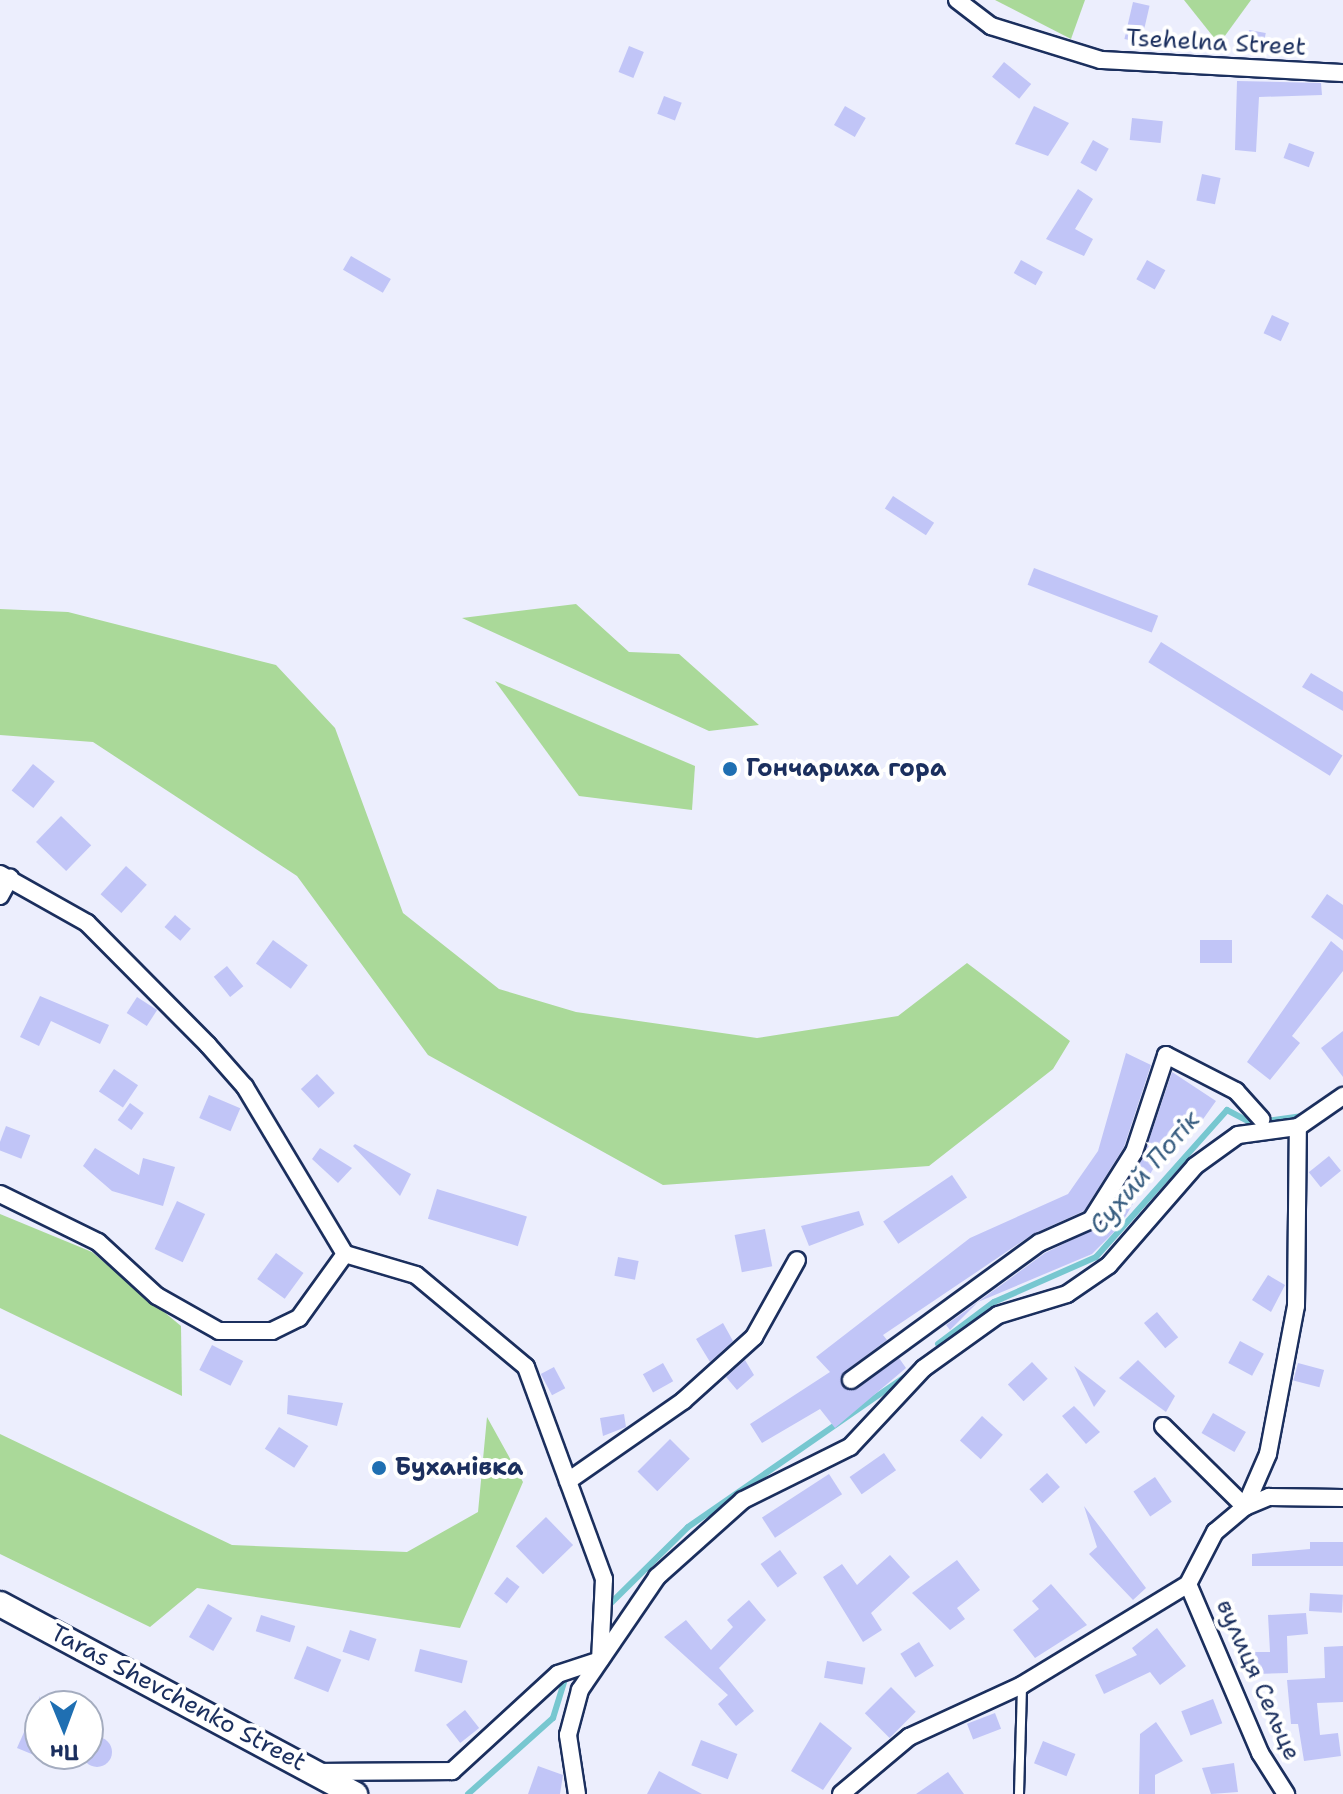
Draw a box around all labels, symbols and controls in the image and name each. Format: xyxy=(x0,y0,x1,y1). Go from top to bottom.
street label: Tsehelna Street xyxy=(1125,24,1307,62)
place label: Гончариха гора xyxy=(746,755,946,783)
marker: Гончариха гора xyxy=(721,760,739,778)
water label: Сухий Потік xyxy=(1082,1104,1206,1240)
place label: Буханівка xyxy=(395,1454,523,1482)
marker: Буханівка xyxy=(370,1459,388,1477)
street label: вулиця Сельце xyxy=(1210,1595,1306,1765)
street label: Taras Shevchenko Street xyxy=(45,1618,311,1778)
north arrow xyxy=(24,1690,104,1770)
text: Пн xyxy=(50,1738,79,1767)

